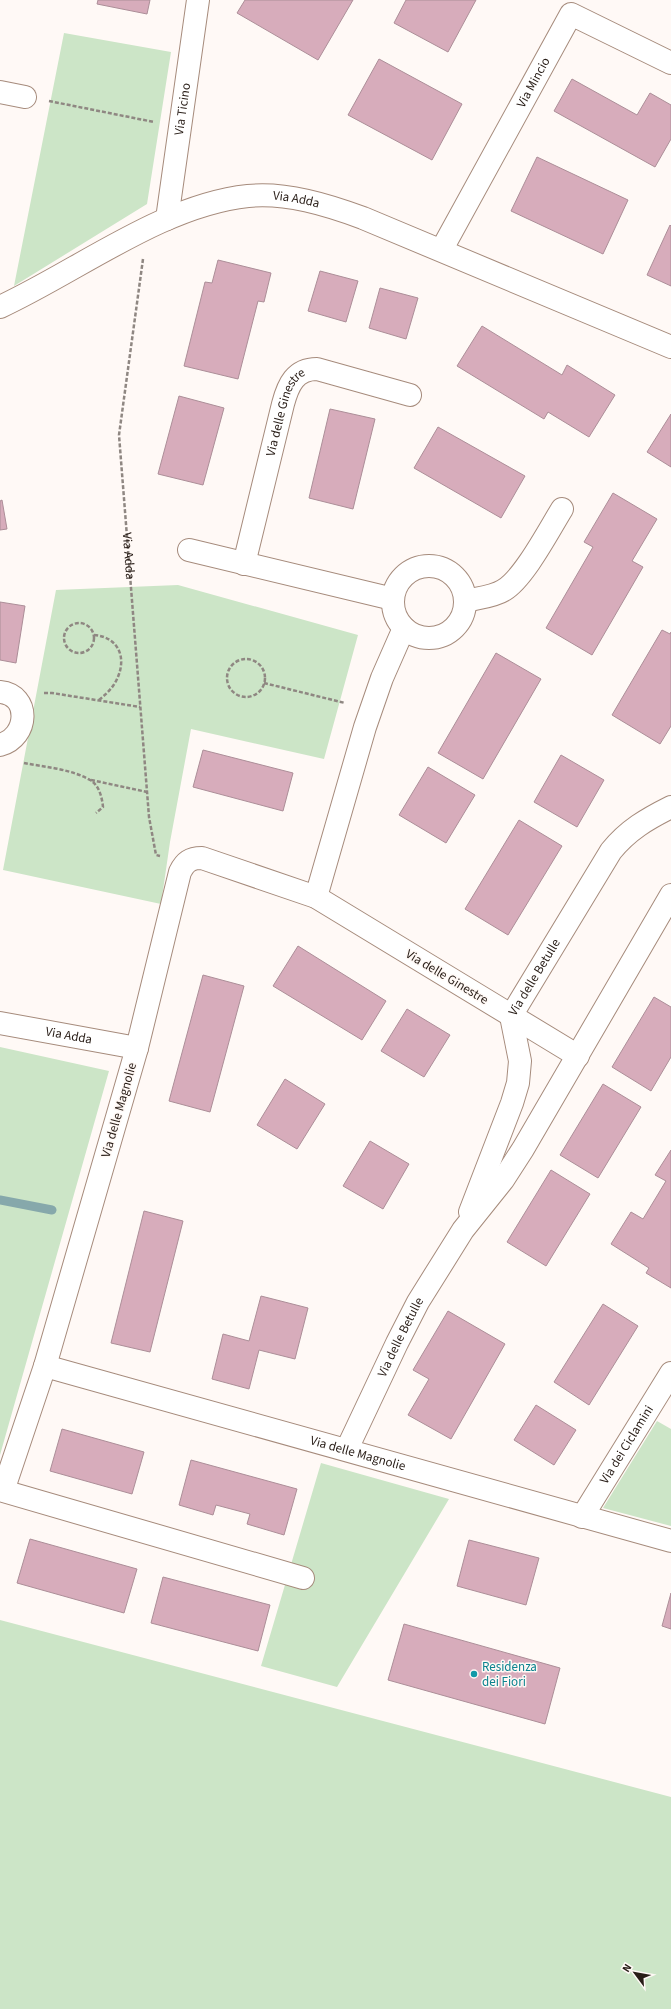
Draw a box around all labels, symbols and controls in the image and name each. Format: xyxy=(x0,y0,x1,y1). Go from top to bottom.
street label: Via Mincio xyxy=(512,54,555,111)
street label: Via Ticino xyxy=(170,82,195,136)
street label: Via Adda xyxy=(272,187,322,212)
street label: Via delle Ginestre xyxy=(262,363,308,458)
street label: Via Adda xyxy=(118,532,139,580)
street label: Via delle Betulle xyxy=(504,935,565,1019)
street label: Via delle Ginestre xyxy=(402,945,492,1009)
street label: Via Adda xyxy=(44,1022,94,1049)
street label: Via delle Magnolie xyxy=(97,1060,141,1160)
street label: Via delle Betulle xyxy=(373,1294,428,1380)
street label: Via dei Ciclamini xyxy=(596,1402,658,1487)
street label: Via delle Magnolie xyxy=(308,1432,408,1475)
place label: Residenza dei Fiori xyxy=(482,1658,537,1691)
marker: Residenza dei Fiori xyxy=(469,1669,479,1679)
north arrow xyxy=(615,1953,655,1993)
text: N xyxy=(619,1961,635,1975)

